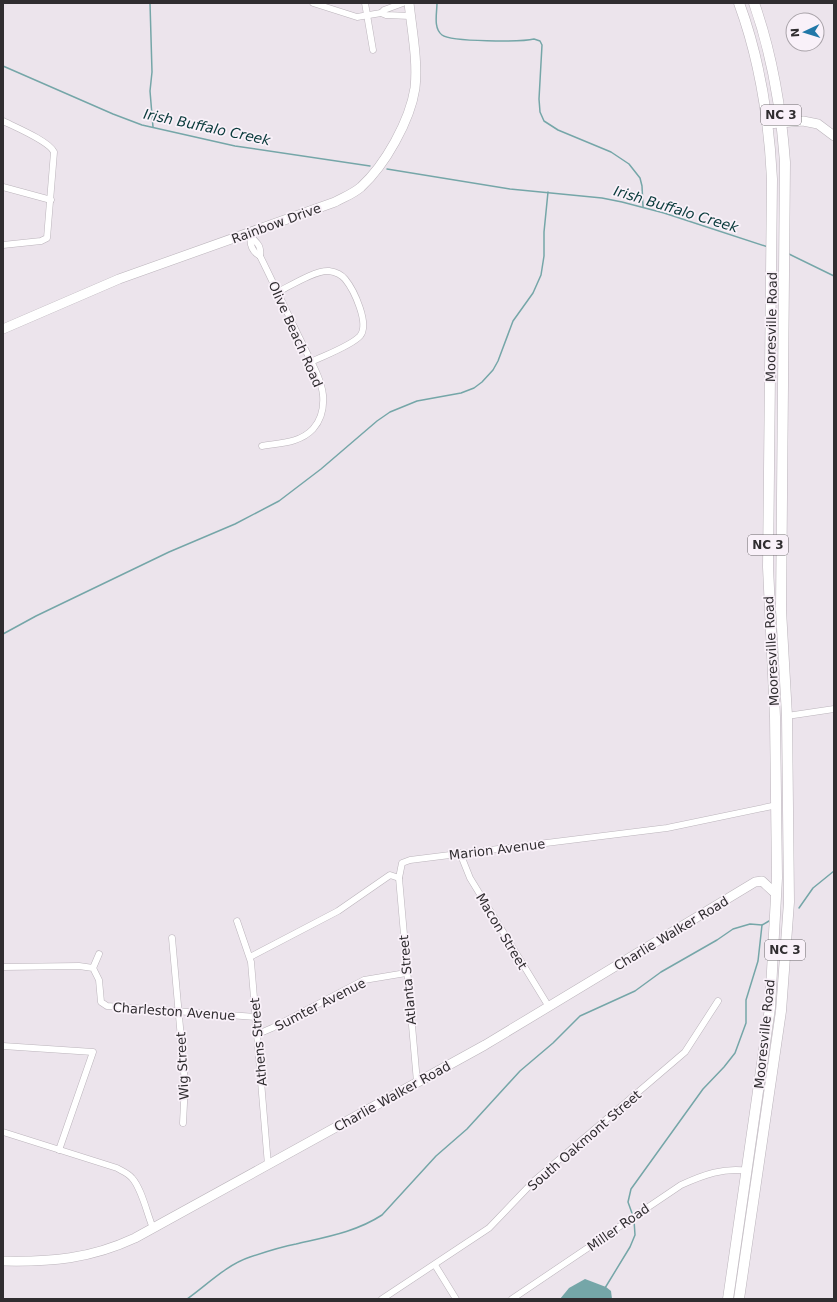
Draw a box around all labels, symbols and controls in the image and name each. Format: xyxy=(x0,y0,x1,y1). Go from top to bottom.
north arrow xyxy=(785,12,825,52)
text: N xyxy=(789,28,802,38)
road number: NC 3 xyxy=(761,105,801,125)
water label: Irish Buffalo Creek xyxy=(142,106,273,148)
water label: Irish Buffalo Creek xyxy=(612,182,741,236)
street label: Rainbow Drive xyxy=(229,200,323,247)
street label: Mooresville Road xyxy=(763,272,780,382)
street label: Olive Beach Road xyxy=(265,279,326,389)
road number: NC 3 xyxy=(748,535,788,555)
street label: Mooresville Road xyxy=(761,596,782,706)
street label: Marion Avenue xyxy=(448,836,546,863)
street label: Macon Street xyxy=(473,890,530,972)
street label: Charlie Walker Road xyxy=(611,893,731,974)
street label: Atlanta Street xyxy=(396,934,419,1026)
road number: NC 3 xyxy=(765,940,805,960)
street label: Sumter Avenue xyxy=(272,975,368,1034)
street label: Mooresville Road xyxy=(751,978,778,1090)
street label: Athens Street xyxy=(247,997,270,1087)
street label: Charleston Avenue xyxy=(112,1000,236,1023)
street label: Wig Street xyxy=(173,1032,192,1100)
street label: Charlie Walker Road xyxy=(331,1058,453,1135)
street label: South Oakmont Street xyxy=(525,1087,644,1194)
street label: Miller Road xyxy=(584,1201,652,1254)

